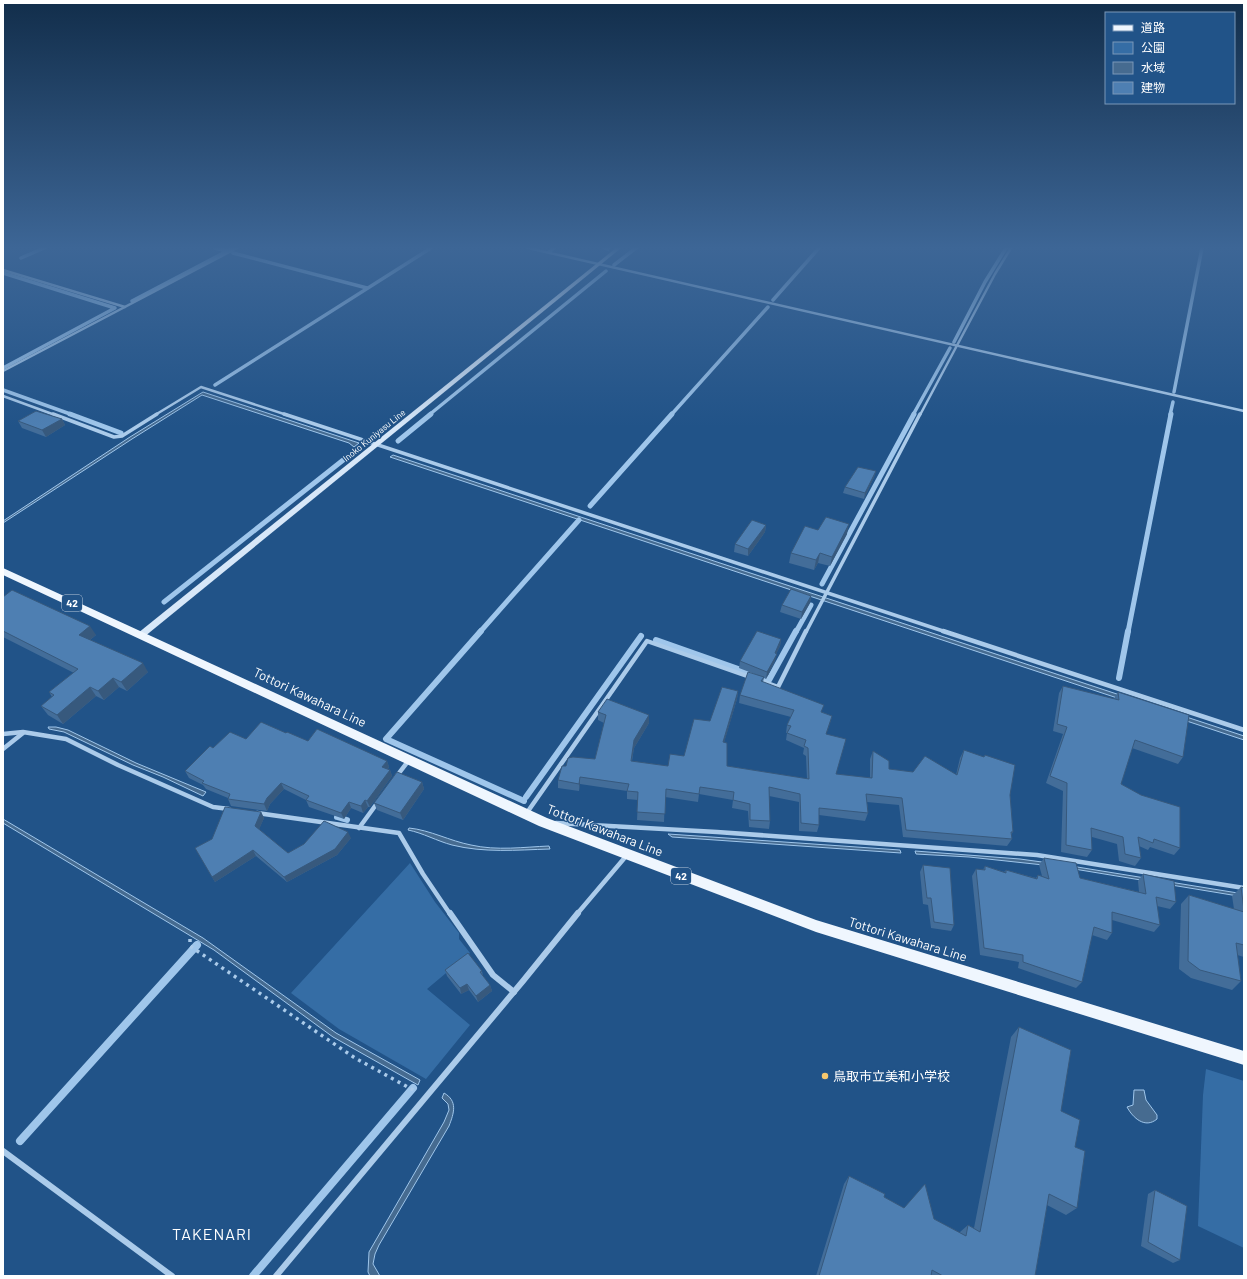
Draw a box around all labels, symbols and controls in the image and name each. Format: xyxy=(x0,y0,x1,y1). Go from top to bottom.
legend xyxy=(1105,12,1235,104)
text: 道路 xyxy=(1141,20,1165,34)
text: 公園 xyxy=(1141,40,1165,54)
text: 水域 xyxy=(1141,60,1165,74)
text: 建物 xyxy=(1141,80,1165,94)
street label: Inoko Kuniyasu Line xyxy=(341,406,408,464)
road number: 42 xyxy=(62,595,82,611)
street label: Tottori Kawahara Line xyxy=(251,664,369,730)
street label: Tottori Kawahara Line xyxy=(545,800,665,860)
road number: 42 xyxy=(671,868,691,884)
street label: Tottori Kawahara Line xyxy=(847,913,969,965)
place label: 鳥取市立美和小学校 xyxy=(833,1068,950,1084)
marker: 鳥取市立美和小学校 xyxy=(820,1071,830,1081)
district label: TAKENARI xyxy=(172,1224,252,1243)

